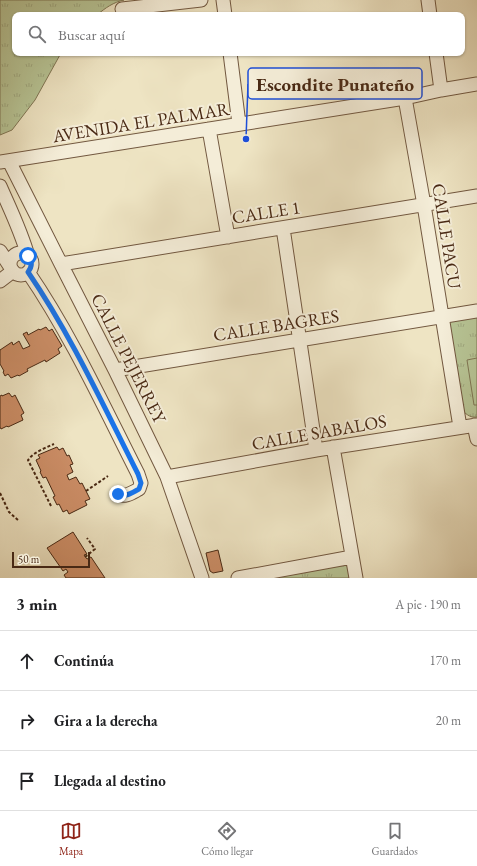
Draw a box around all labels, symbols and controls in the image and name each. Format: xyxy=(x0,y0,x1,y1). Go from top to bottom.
search box xyxy=(12,12,465,56)
icon: search xyxy=(26,23,48,45)
text: Buscar aquí xyxy=(58,25,125,44)
callout: Escondite Punateño xyxy=(248,68,422,99)
text: Escondite Punateño xyxy=(256,72,414,97)
street label: AVENIDA EL PALMAR xyxy=(50,97,231,147)
street label: CALLE PACU xyxy=(427,182,467,291)
street label: CALLE 1 xyxy=(230,195,302,229)
route start xyxy=(19,247,37,265)
street label: CALLE PEJERREY xyxy=(86,289,172,428)
street label: CALLE BAGRES xyxy=(211,304,341,346)
street label: CALLE SABALOS xyxy=(250,409,388,455)
route end xyxy=(109,485,127,503)
scale bar xyxy=(12,550,90,569)
text: 50 m xyxy=(18,552,39,566)
text: 3 min xyxy=(16,593,57,615)
text: A pie · 190 m xyxy=(395,596,461,613)
icon: ahead xyxy=(16,650,38,672)
text: Continúa xyxy=(54,651,114,670)
text: 170 m xyxy=(430,652,461,669)
icon: right xyxy=(16,710,38,732)
text: Gira a la derecha xyxy=(54,711,158,730)
text: 20 m xyxy=(436,712,461,729)
icon: arrive xyxy=(16,770,38,792)
text: Llegada al destino xyxy=(54,771,166,790)
tab: Mapa xyxy=(59,820,83,858)
tab: Cómo llegar xyxy=(201,820,253,858)
tab: Guardados xyxy=(371,820,418,858)

